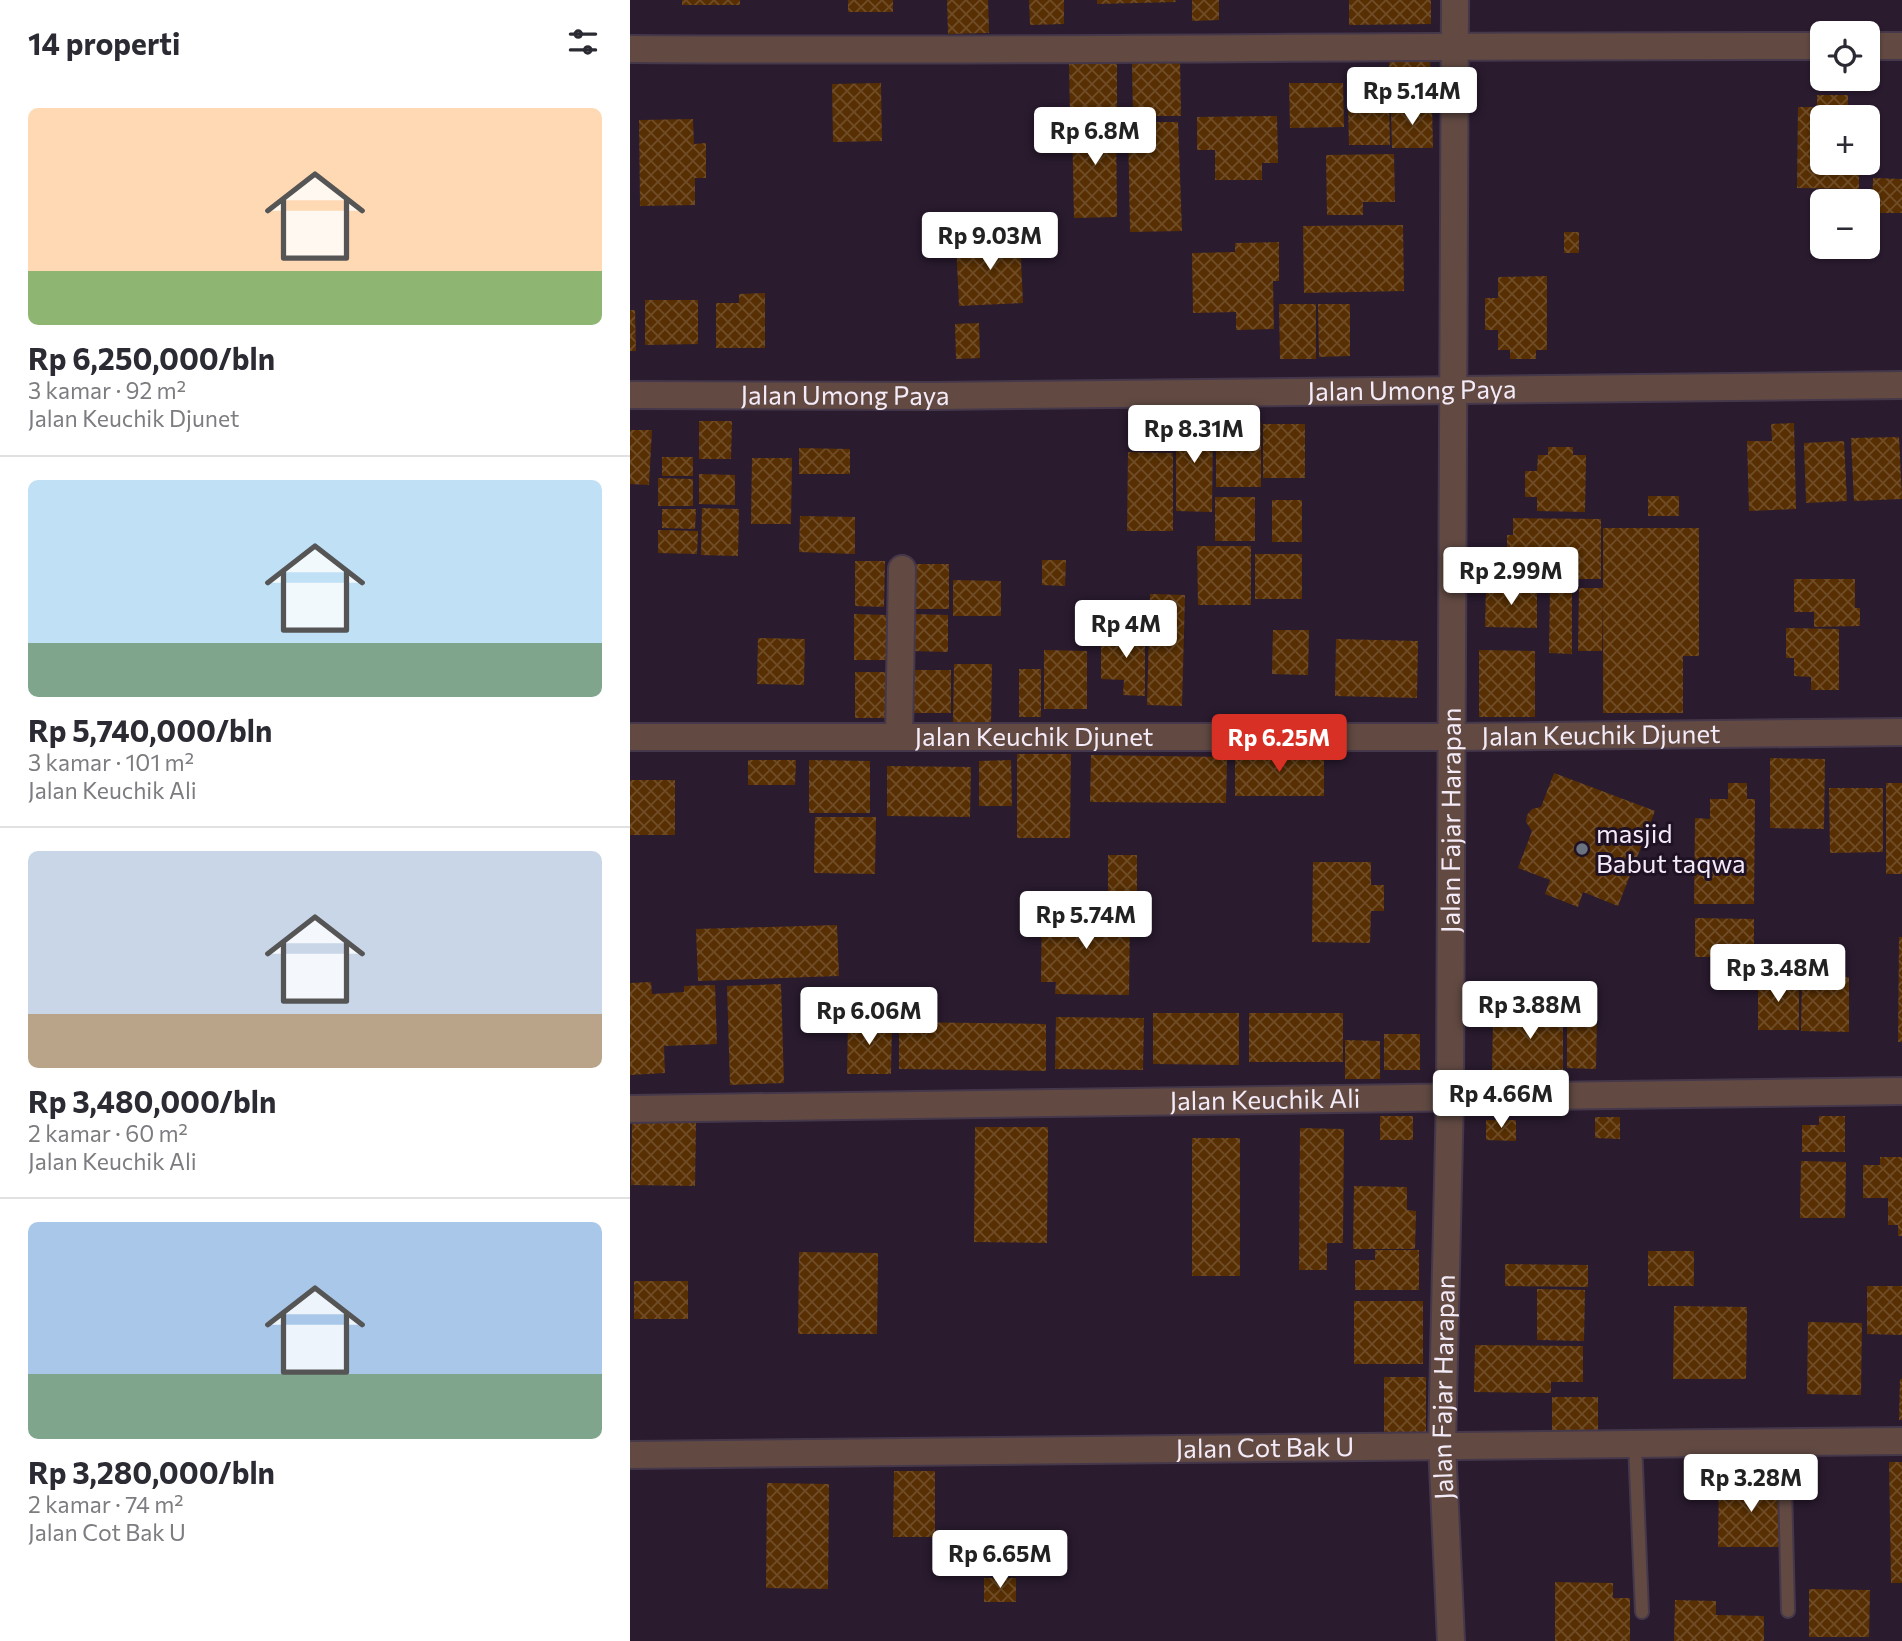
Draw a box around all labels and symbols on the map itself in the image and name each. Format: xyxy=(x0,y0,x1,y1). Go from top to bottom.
pin: Rp 5.14M xyxy=(1340,68,1484,127)
pin: Rp 6.8M xyxy=(1030,108,1160,167)
pin: Rp 9.03M xyxy=(918,212,1062,272)
street label: Jalan Umong Paya xyxy=(1307,372,1517,406)
street label: Jalan Umong Paya xyxy=(740,378,950,410)
pin: Rp 8.31M xyxy=(1122,406,1266,465)
pin: Rp 2.99M xyxy=(1439,548,1583,607)
pin: Rp 4M xyxy=(1077,600,1175,660)
street label: Jalan Fajar Harapan xyxy=(1434,707,1466,933)
pin: Rp 6.25M xyxy=(1207,714,1351,774)
street label: Jalan Keuchik Djunet xyxy=(1481,717,1721,751)
street label: Jalan Keuchik Djunet xyxy=(914,720,1154,751)
place label: masjid Babut taqwa xyxy=(1596,817,1746,878)
marker: masjid Babut taqwa xyxy=(1574,841,1590,857)
pin: Rp 5.74M xyxy=(1014,892,1158,951)
pin: Rp 3.48M xyxy=(1706,944,1850,1004)
pin: Rp 3.88M xyxy=(1458,982,1602,1041)
pin: Rp 6.06M xyxy=(797,988,941,1047)
pin: Rp 4.66M xyxy=(1429,1070,1573,1130)
street label: Jalan Keuchik Ali xyxy=(1169,1082,1361,1115)
street label: Jalan Fajar Harapan xyxy=(1425,1274,1460,1501)
street label: Jalan Cot Bak U xyxy=(1175,1430,1354,1463)
pin: Rp 3.28M xyxy=(1679,1454,1823,1514)
pin: Rp 6.65M xyxy=(928,1530,1072,1590)

